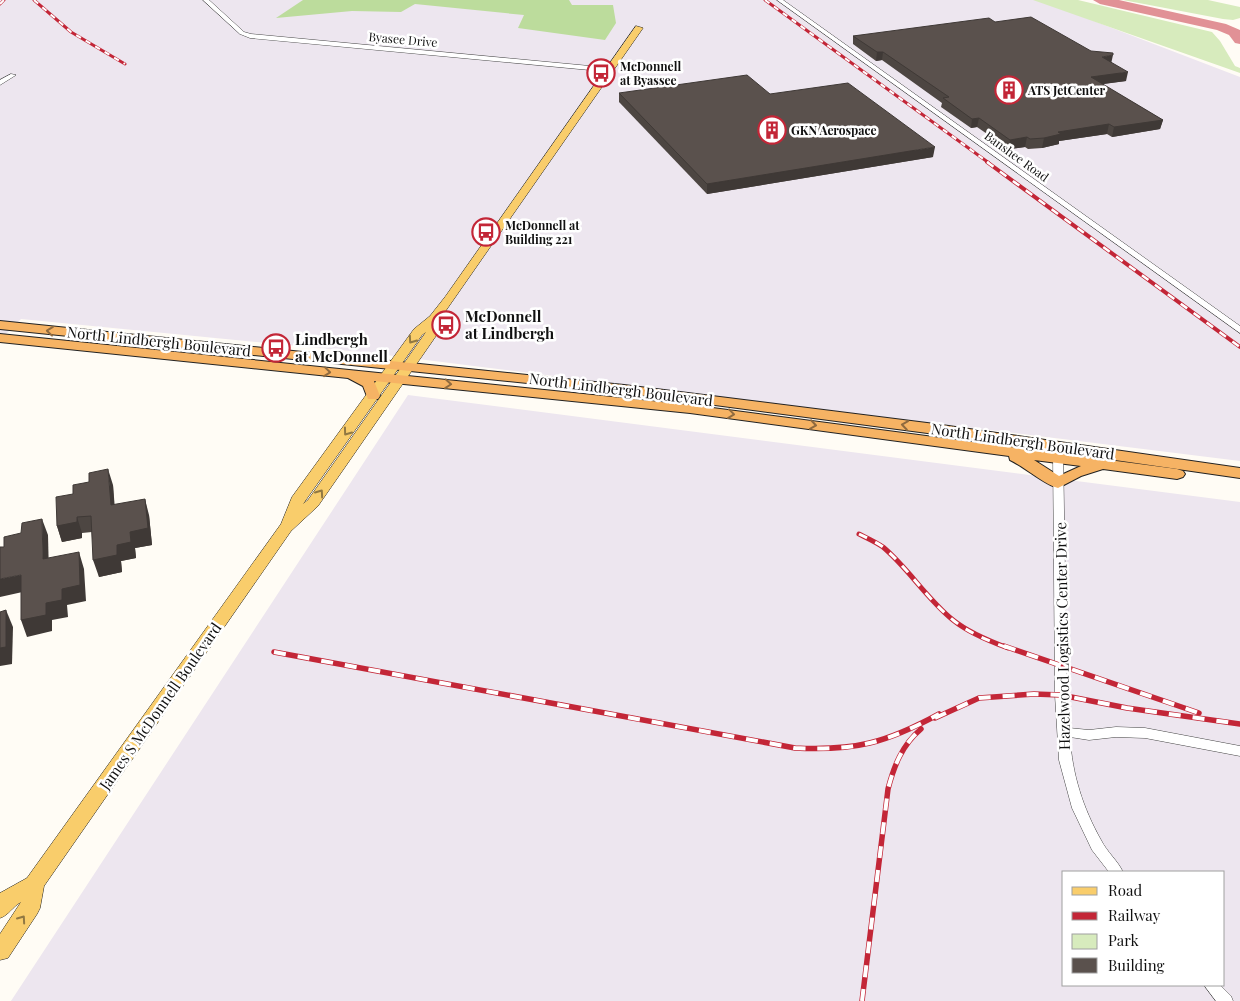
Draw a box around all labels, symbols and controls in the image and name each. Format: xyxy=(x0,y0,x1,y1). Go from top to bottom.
street label: Byasee Drive xyxy=(368,28,438,50)
bus stop icon: McDonnell at Byassee xyxy=(586,58,616,88)
place label: McDonnell at Byassee xyxy=(620,58,681,88)
building icon: ATS JetCenter xyxy=(994,75,1024,105)
place label: ATS JetCenter xyxy=(1027,82,1105,98)
building icon: GKN Aerospace xyxy=(757,115,787,145)
place label: GKN Aerospace xyxy=(791,122,877,138)
street label: Banshee Road xyxy=(982,127,1052,185)
bus stop icon: McDonnell at Building 221 xyxy=(471,217,501,247)
place label: McDonnell at Building 221 xyxy=(505,217,580,247)
place label: McDonnell at Lindbergh xyxy=(465,306,554,343)
bus stop icon: McDonnell at Lindbergh xyxy=(431,310,461,340)
street label: North Lindbergh Boulevard xyxy=(66,321,252,361)
one-way arrow xyxy=(46,325,54,336)
place label: Lindbergh at McDonnell xyxy=(295,329,388,366)
bus stop icon: Lindbergh at McDonnell xyxy=(261,333,291,363)
one-way arrow xyxy=(409,334,418,344)
one-way arrow xyxy=(323,366,331,377)
street label: North Lindbergh Boulevard xyxy=(528,368,714,410)
one-way arrow xyxy=(444,378,452,389)
one-way arrow xyxy=(727,408,735,419)
street label: North Lindbergh Boulevard xyxy=(930,418,1116,464)
one-way arrow xyxy=(810,419,818,430)
one-way arrow xyxy=(901,420,909,431)
one-way arrow xyxy=(344,426,353,436)
one-way arrow xyxy=(314,489,323,499)
street label: Hazelwood Logistics Center Drive xyxy=(1050,522,1074,750)
street label: James S McDonnell Boulevard xyxy=(94,618,226,794)
legend xyxy=(1062,871,1225,986)
text: Road xyxy=(1108,880,1142,900)
text: Railway xyxy=(1108,905,1161,925)
one-way arrow xyxy=(16,915,25,925)
text: Park xyxy=(1108,930,1140,950)
text: Building xyxy=(1108,955,1165,975)

